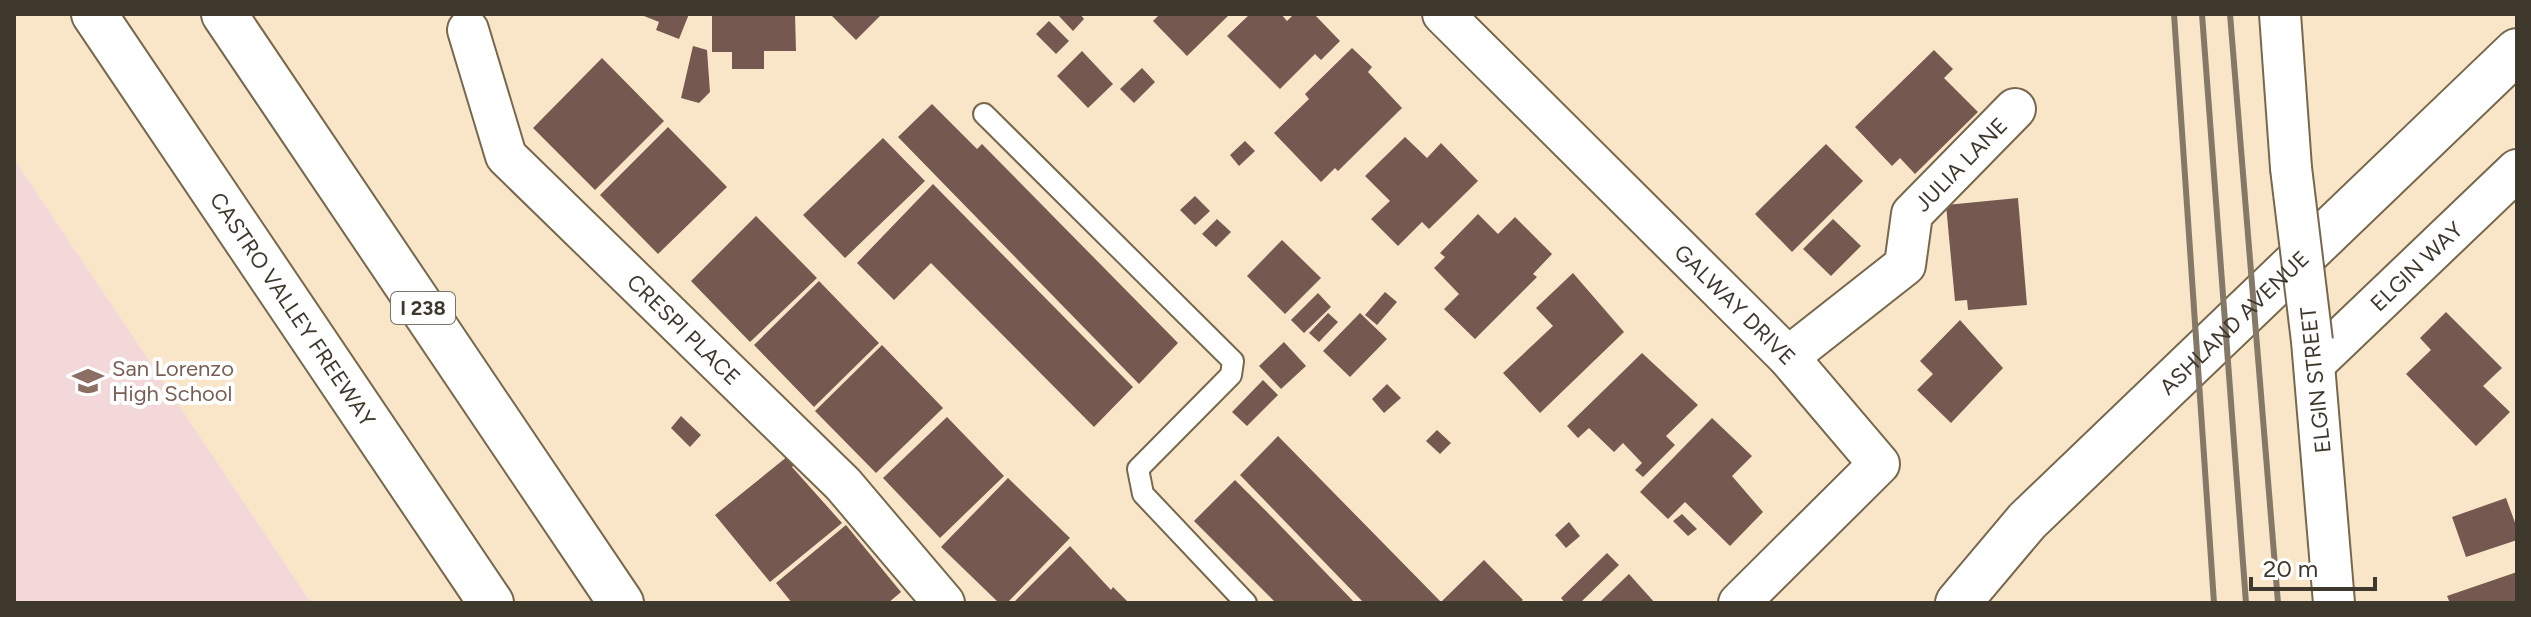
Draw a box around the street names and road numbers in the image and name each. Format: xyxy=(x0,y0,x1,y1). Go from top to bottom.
street label: JULIA LANE xyxy=(1909,112,2013,217)
street label: CASTRO VALLEY FREEWAY xyxy=(204,187,382,432)
street label: ELGIN WAY xyxy=(2365,216,2469,317)
street label: GALWAY DRIVE xyxy=(1669,239,1801,371)
street label: ASHLAND AVENUE xyxy=(2154,245,2315,401)
street label: CRESPI PLACE xyxy=(621,268,746,391)
road number: I 238 xyxy=(391,292,455,324)
street label: ELGIN STREET xyxy=(2294,306,2337,454)

